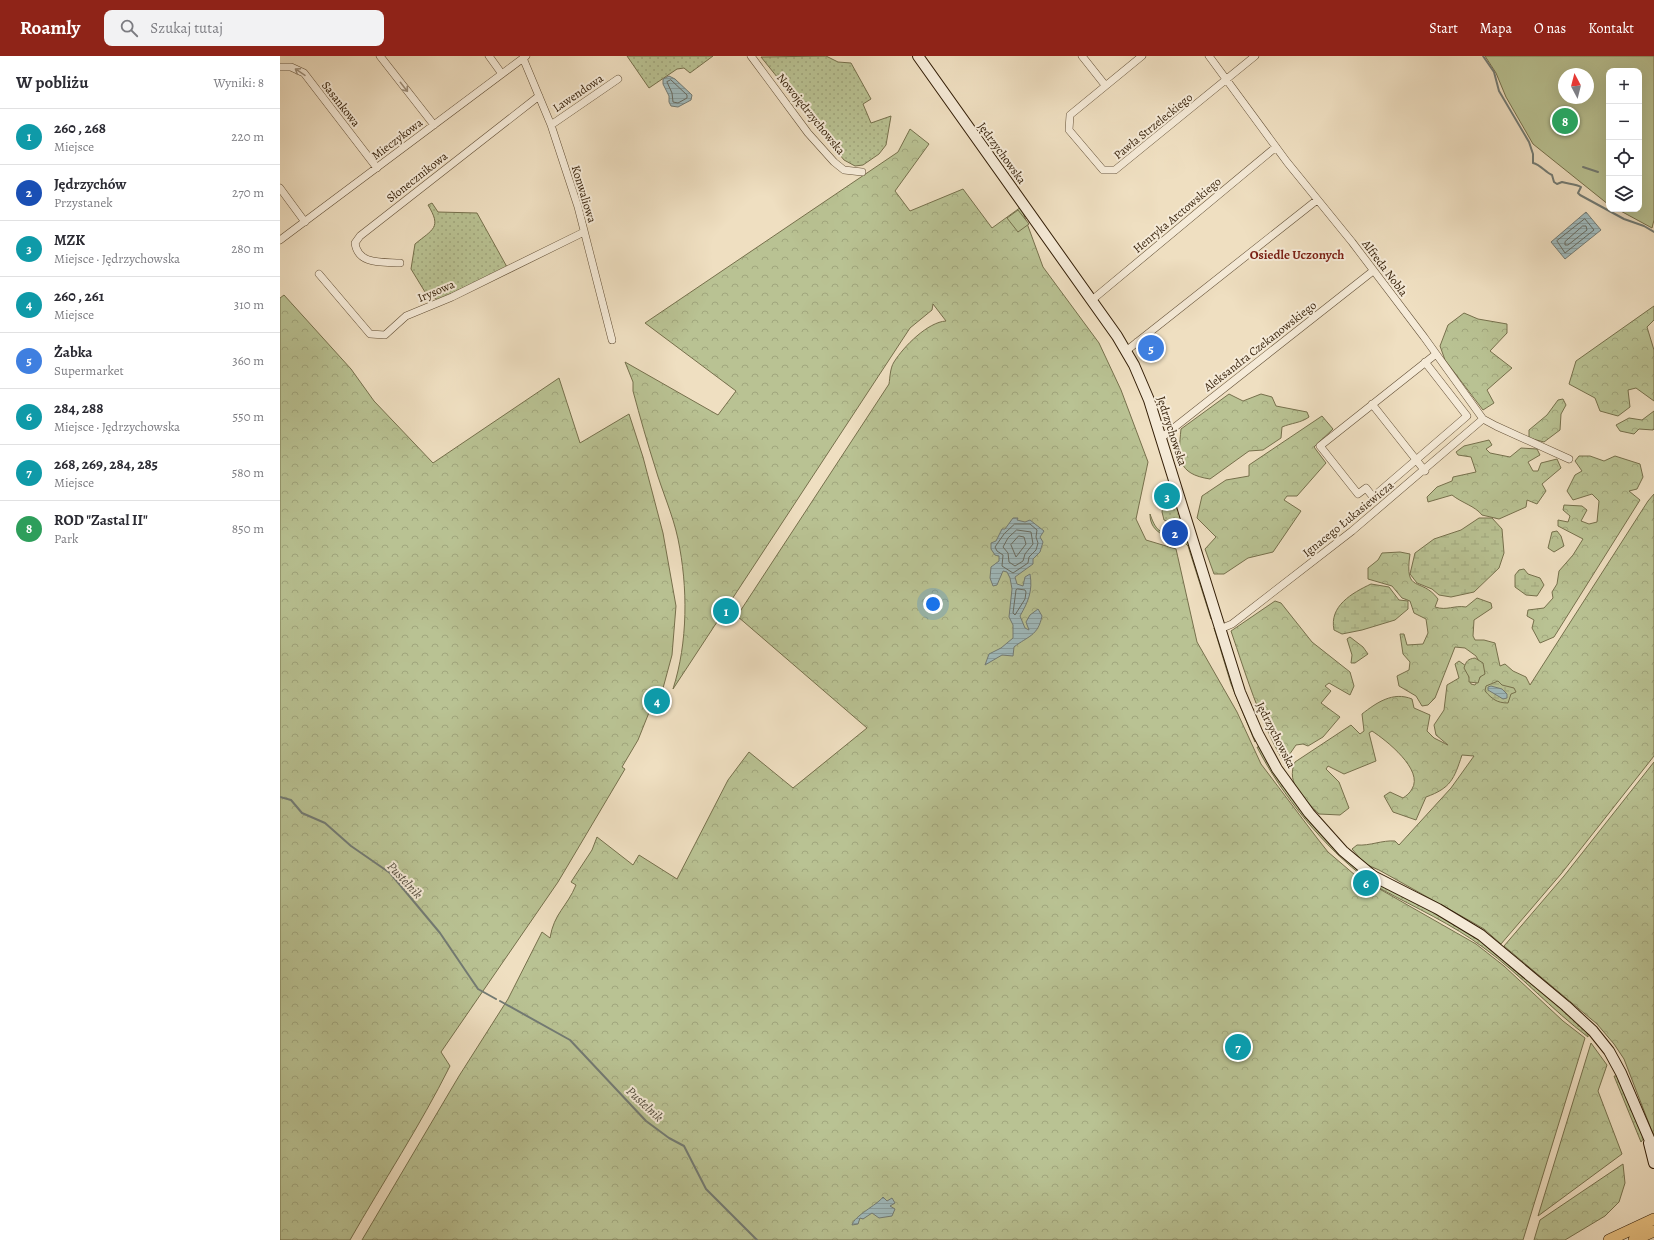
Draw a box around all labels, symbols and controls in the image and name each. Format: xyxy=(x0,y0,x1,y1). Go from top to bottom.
search box xyxy=(104,10,384,46)
text: Roamly xyxy=(20,15,80,41)
icon: search xyxy=(118,17,140,39)
text: Szukaj tutaj xyxy=(150,18,223,38)
text: Start xyxy=(1429,19,1458,38)
text: Mapa xyxy=(1480,19,1512,38)
text: O nas xyxy=(1534,19,1566,38)
text: Kontakt xyxy=(1588,19,1634,38)
one-way arrow xyxy=(295,68,306,76)
north arrow xyxy=(1558,68,1594,104)
map controls xyxy=(1606,68,1642,212)
button: + xyxy=(1606,68,1642,104)
street label: Lawendowa xyxy=(550,70,607,116)
street label: Nowojędrzychowska xyxy=(773,70,849,158)
text: W pobliżu xyxy=(16,71,88,94)
text: Wyniki: 8 xyxy=(214,74,264,91)
street label: Sasankowa xyxy=(318,78,364,131)
one-way arrow xyxy=(400,81,408,92)
street label: Pawła Strzeleckiego xyxy=(1110,89,1196,163)
button: − xyxy=(1606,104,1642,140)
pin: 8 xyxy=(1552,106,1578,136)
street label: Mieczykowa xyxy=(368,114,426,163)
text: 260 , 268 xyxy=(54,118,106,138)
street label: Jędrzychowska xyxy=(974,119,1030,187)
text: 1 xyxy=(27,128,31,145)
text: 220 m xyxy=(231,128,264,145)
text: Miejsce xyxy=(54,138,94,155)
button: locate xyxy=(1606,140,1642,176)
street label: Słonecznikowa xyxy=(383,148,451,206)
street label: Konwaliowa xyxy=(568,163,600,225)
street label: Henryka Arctowskiego xyxy=(1130,173,1224,257)
text: Jędrzychów xyxy=(54,174,126,194)
button: layers xyxy=(1606,176,1642,212)
text: 2 xyxy=(26,184,32,201)
text: 270 m xyxy=(232,184,264,201)
text: Przystanek xyxy=(54,194,113,211)
text: MZK xyxy=(54,230,85,250)
street label: Alfreda Nobla xyxy=(1358,236,1412,300)
text: 3 xyxy=(26,240,32,257)
text: 280 m xyxy=(231,240,264,257)
district label: Osiedle Uczonych xyxy=(1250,246,1344,263)
text: Miejsce · Jędrzychowska xyxy=(54,250,180,267)
street label: Irysowa xyxy=(415,276,457,306)
text: 260 , 261 xyxy=(54,286,104,306)
text: 4 xyxy=(26,296,32,313)
text: 310 m xyxy=(234,296,264,313)
street label: Aleksandra Czekanowskiego xyxy=(1200,297,1320,396)
text: Miejsce xyxy=(54,306,94,323)
pin: 5 xyxy=(1138,333,1164,363)
text: Żabka xyxy=(54,342,92,362)
text: 5 xyxy=(26,352,32,369)
text: 360 m xyxy=(232,352,264,369)
text: Supermarket xyxy=(54,362,124,379)
street label: Jędrzychowska xyxy=(1153,394,1191,468)
text: 284, 288 xyxy=(54,398,104,418)
text: 6 xyxy=(26,408,32,425)
text: 550 m xyxy=(233,408,264,425)
text: Miejsce · Jędrzychowska xyxy=(54,418,180,435)
text: 268, 269, 284, 285 xyxy=(54,454,158,474)
text: 7 xyxy=(26,464,32,481)
text: 580 m xyxy=(232,464,264,481)
text: Miejsce xyxy=(54,474,94,491)
street label: Ignacego Łukasiewicza xyxy=(1299,477,1397,561)
pin: 3 xyxy=(1154,481,1180,511)
text: ROD "Zastal II" xyxy=(54,510,148,530)
pin: 2 xyxy=(1162,518,1188,548)
text: 8 xyxy=(26,520,32,537)
text: 850 m xyxy=(232,520,264,537)
text: Park xyxy=(54,530,78,547)
your location xyxy=(923,594,943,614)
pin: 1 xyxy=(713,596,739,626)
pin: 4 xyxy=(644,686,670,716)
street label: Jędrzychowska xyxy=(1252,699,1300,771)
water label: Pustelnik xyxy=(384,858,427,902)
pin: 6 xyxy=(1353,868,1379,898)
pin: 7 xyxy=(1225,1032,1251,1062)
water label: Pustelnik xyxy=(623,1083,667,1126)

